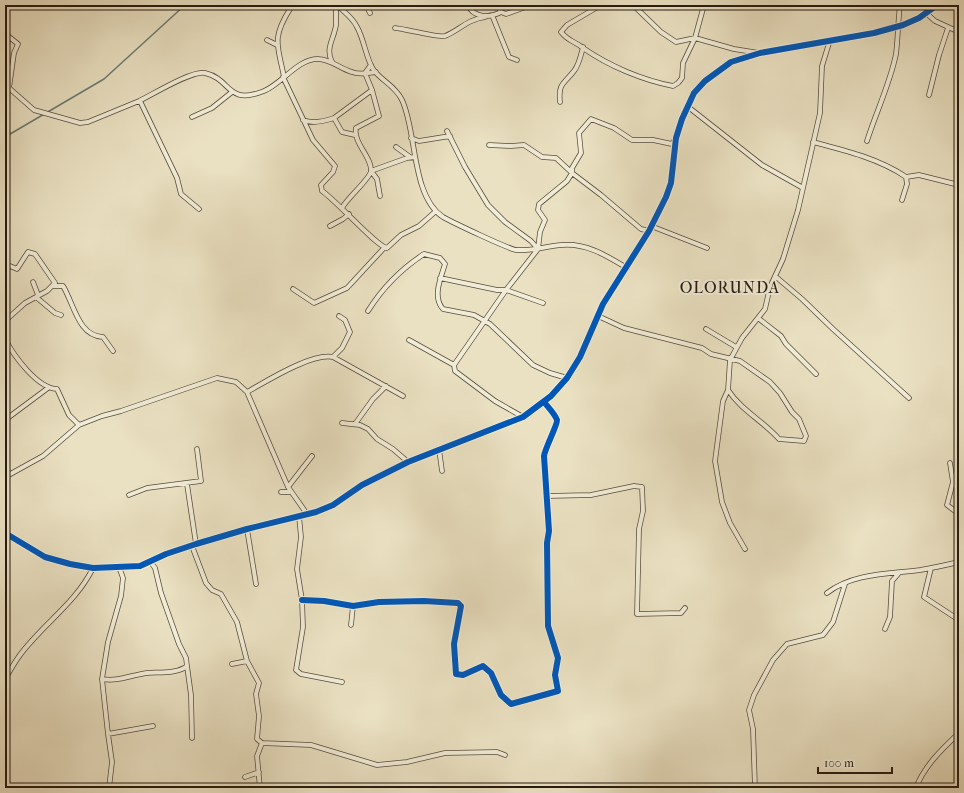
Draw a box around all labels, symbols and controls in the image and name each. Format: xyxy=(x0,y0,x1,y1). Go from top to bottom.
district label: OLORUNDA xyxy=(680,278,780,297)
scale bar xyxy=(818,749,892,775)
text: 100 m xyxy=(824,756,854,770)

